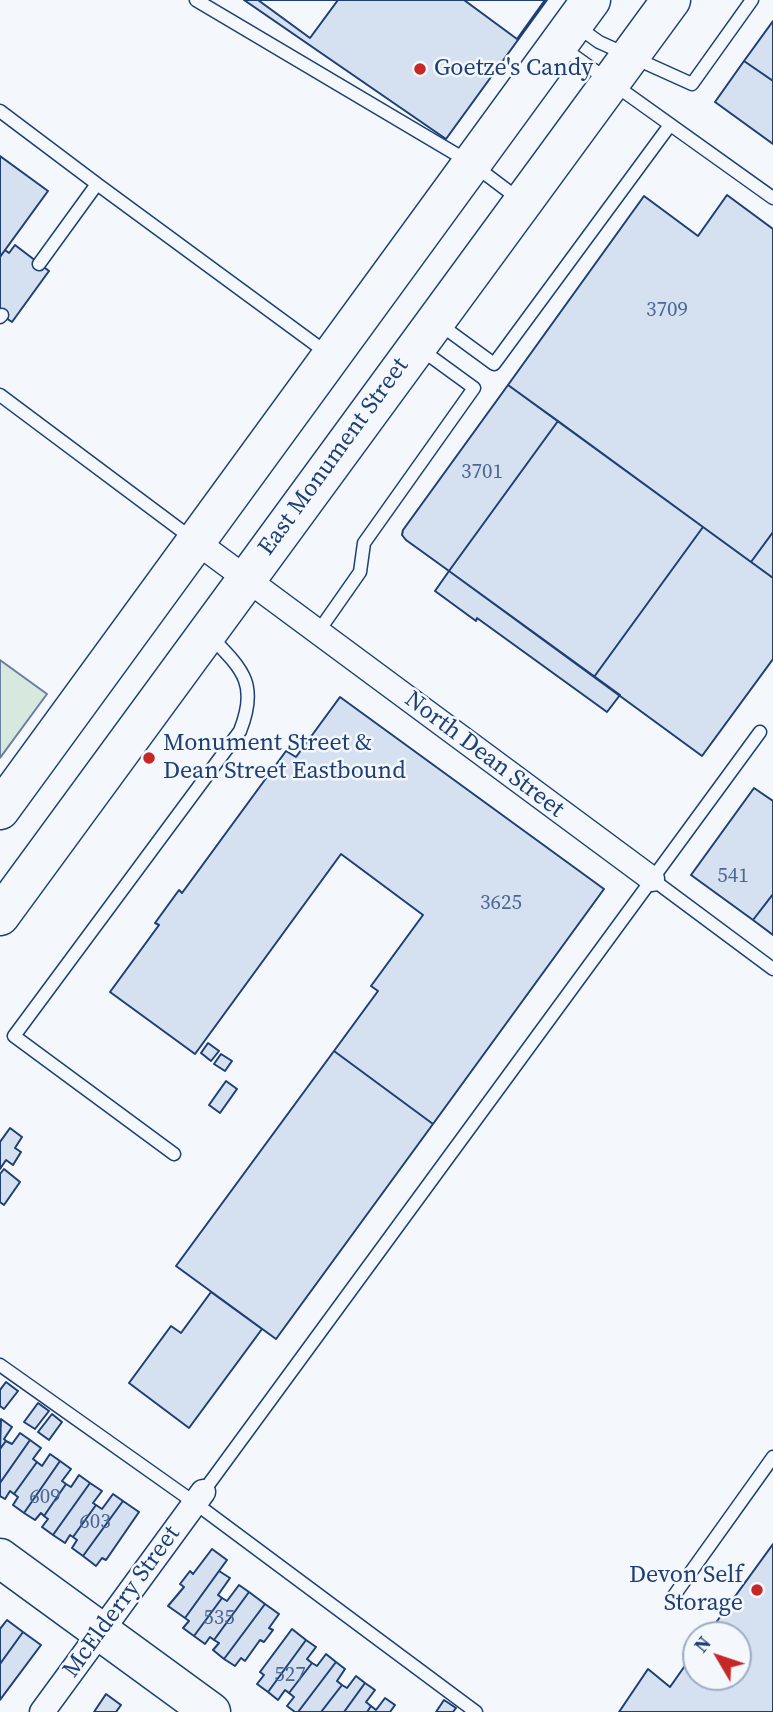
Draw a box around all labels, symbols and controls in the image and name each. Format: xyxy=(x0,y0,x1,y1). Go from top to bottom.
place label: Goetze's Candy xyxy=(434,55,593,83)
marker: Goetze's Candy xyxy=(412,61,428,77)
house number: 3709 xyxy=(646,298,688,324)
street label: East Monument Street xyxy=(253,353,415,561)
house number: 3701 xyxy=(461,460,503,486)
street label: North Dean Street xyxy=(399,686,569,824)
place label: Monument Street & Dean Street Eastbound xyxy=(163,730,406,786)
marker: Monument Street & Dean Street Eastbound xyxy=(141,750,157,766)
house number: 541 xyxy=(717,864,749,890)
house number: 3625 xyxy=(480,891,522,917)
house number: 609 xyxy=(29,1485,61,1511)
house number: 603 xyxy=(79,1510,111,1536)
street label: McElderry Street xyxy=(57,1521,187,1683)
place label: Devon Self Storage xyxy=(629,1562,743,1618)
marker: Devon Self Storage xyxy=(749,1582,765,1598)
house number: 535 xyxy=(203,1606,235,1632)
north arrow xyxy=(682,1621,752,1691)
text: N xyxy=(688,1630,717,1658)
house number: 527 xyxy=(274,1663,306,1689)

